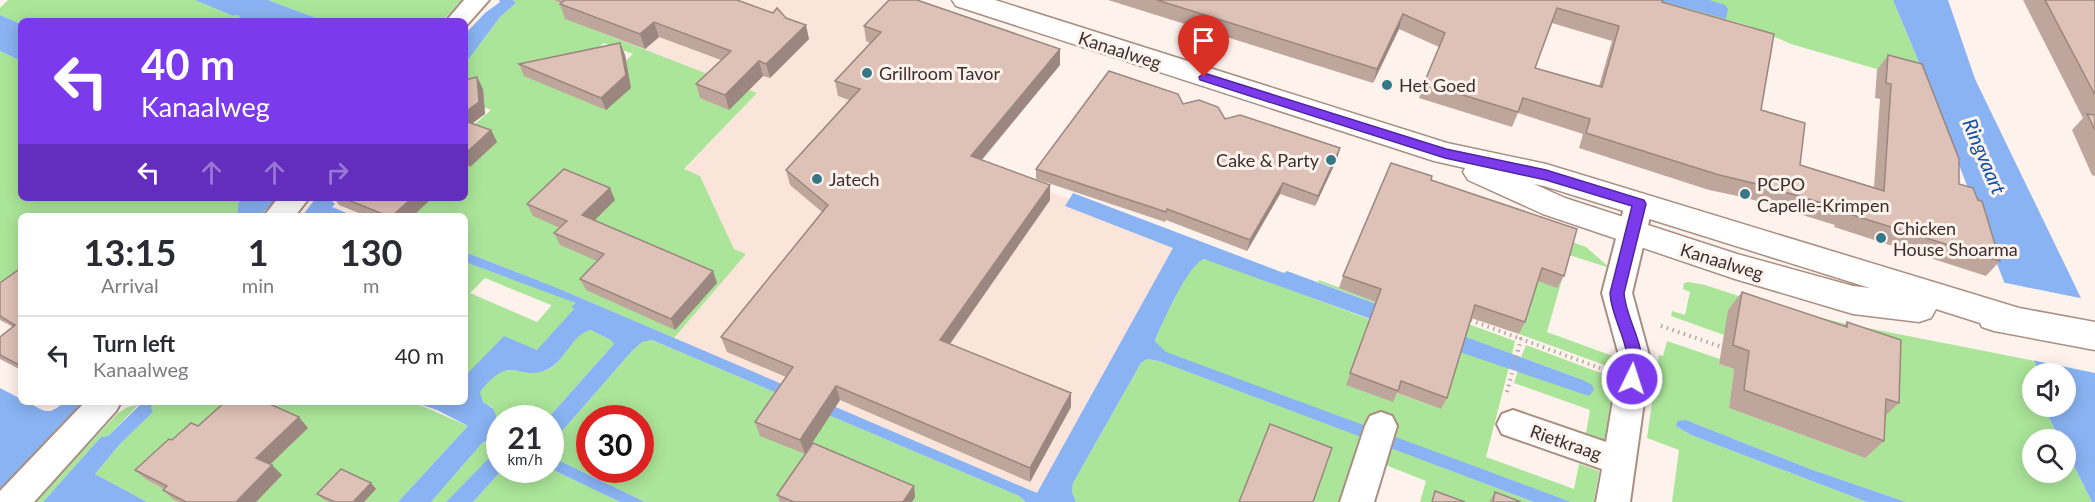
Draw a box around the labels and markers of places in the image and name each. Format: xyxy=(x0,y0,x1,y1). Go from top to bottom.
pin xyxy=(1178,15,1229,77)
place label: Grillroom Tavor xyxy=(879,62,1000,84)
marker: Grillroom Tavor xyxy=(860,66,874,80)
place label: Het Goed xyxy=(1399,74,1476,96)
marker: Het Goed xyxy=(1380,78,1394,92)
place label: Cake & Party xyxy=(1216,149,1320,171)
marker: Cake & Party xyxy=(1324,153,1338,167)
place label: Jatech xyxy=(829,168,880,190)
marker: Jatech xyxy=(810,172,824,186)
place label: PCPO Capelle-Krimpen xyxy=(1757,173,1890,216)
marker: PCPO Capelle-Krimpen xyxy=(1738,187,1752,201)
place label: Chicken House Shoarma xyxy=(1893,217,2018,260)
marker: Chicken House Shoarma xyxy=(1874,231,1888,245)

